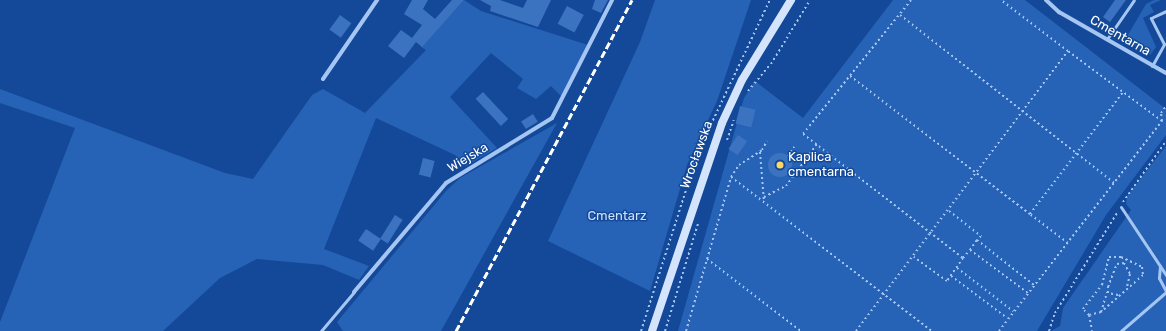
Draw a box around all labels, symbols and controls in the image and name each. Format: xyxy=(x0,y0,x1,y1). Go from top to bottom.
street label: Cmentarna xyxy=(1087,12,1153,60)
street label: Wrocławska xyxy=(678,119,716,191)
street label: Wiejska xyxy=(445,140,491,176)
place label: Kaplica cmentarna xyxy=(788,150,854,181)
marker: Kaplica cmentarna xyxy=(775,160,785,170)
park label: Cmentarz xyxy=(587,208,647,224)

